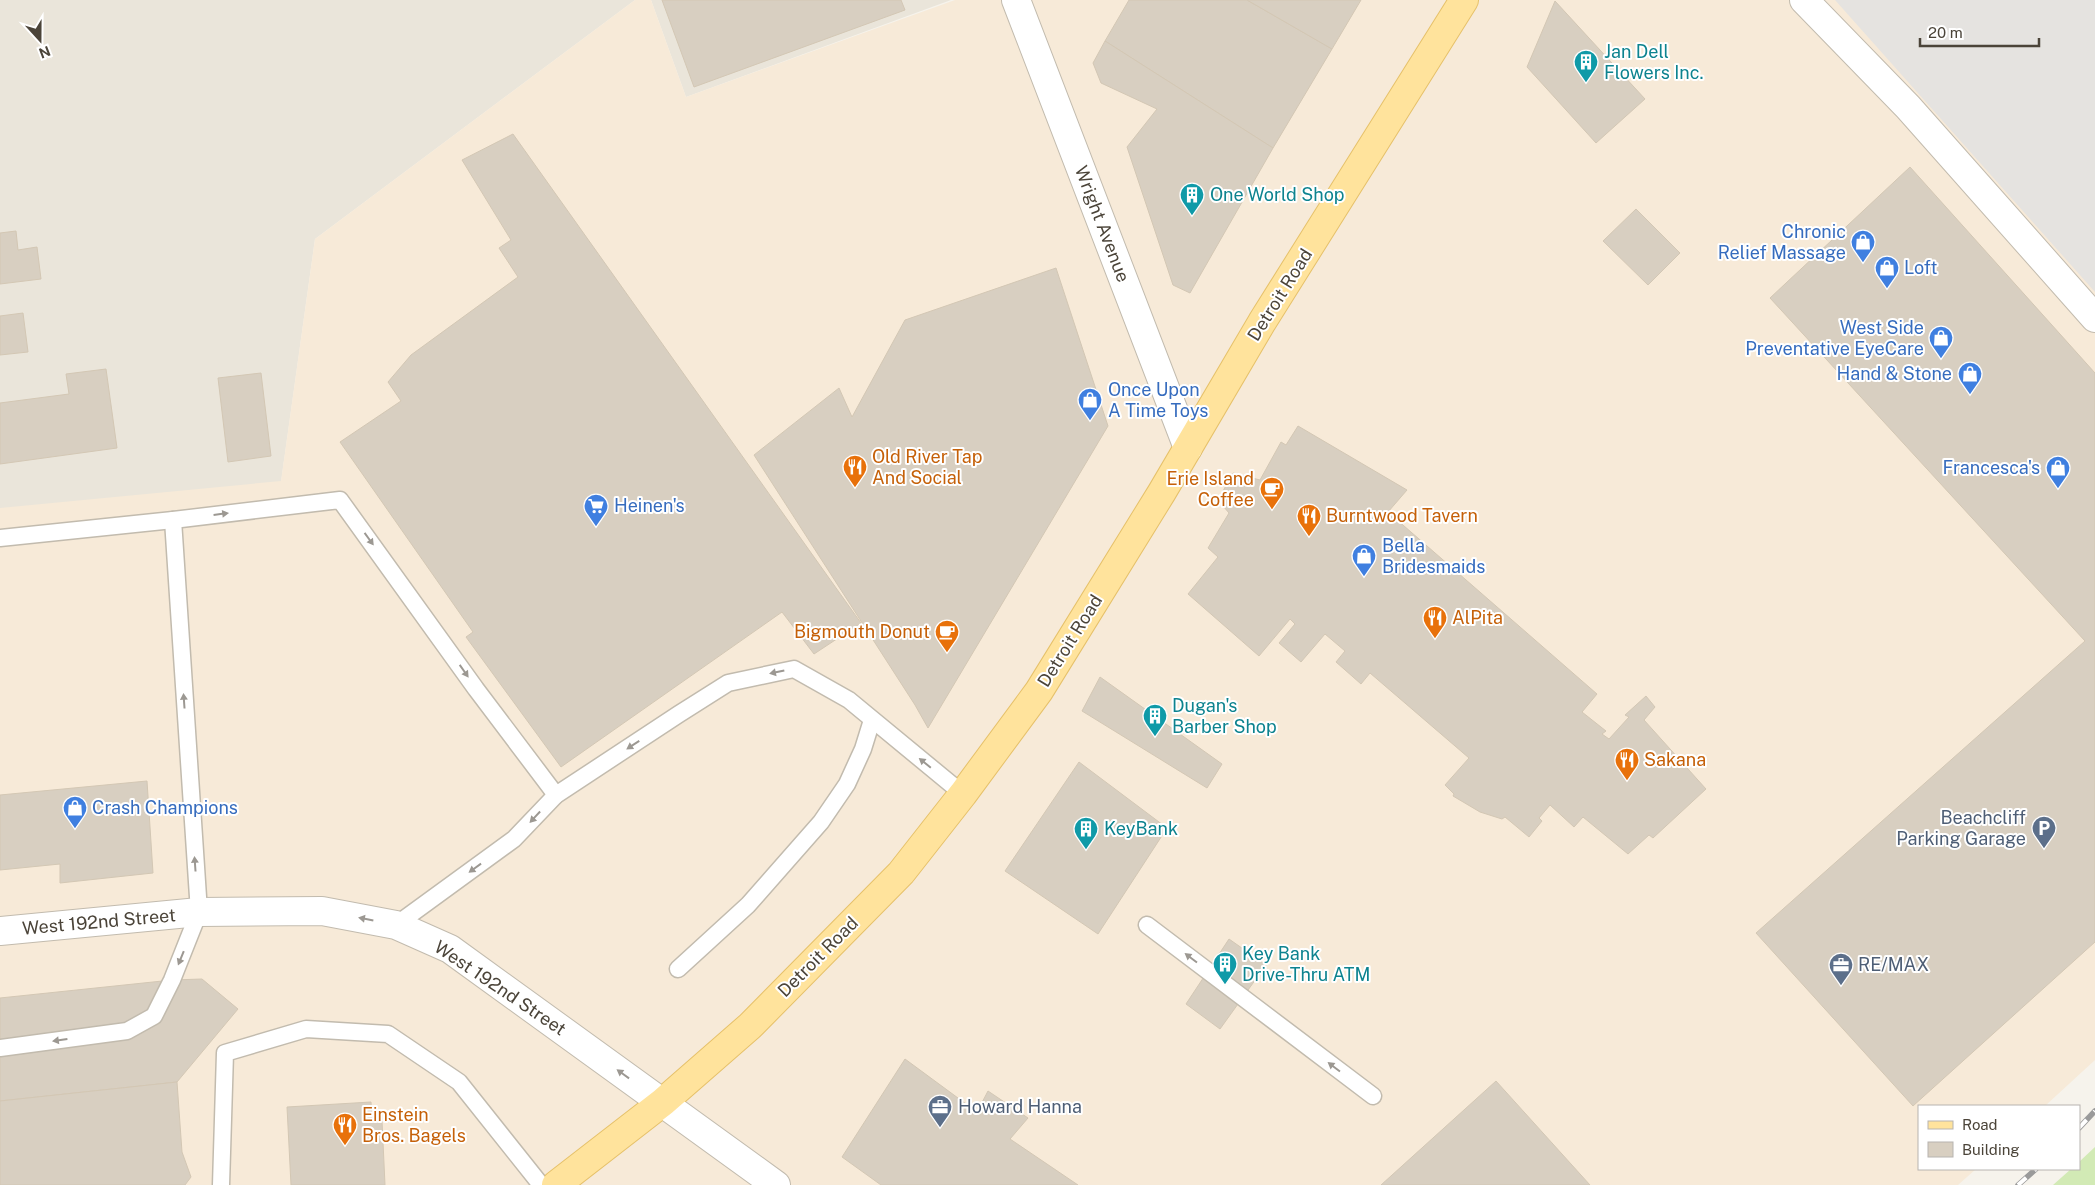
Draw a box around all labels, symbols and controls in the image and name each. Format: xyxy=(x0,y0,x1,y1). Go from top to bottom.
north arrow xyxy=(15,15,65,65)
scale bar xyxy=(1920,15,2039,47)
text: 20 m xyxy=(1928,24,1963,41)
place label: Jan Dell Flowers Inc. xyxy=(1604,41,1704,83)
text: N xyxy=(37,43,53,62)
building icon: Jan Dell Flowers Inc. xyxy=(1573,49,1599,83)
street label: Wright Avenue xyxy=(1071,163,1134,285)
building icon: One World Shop xyxy=(1179,182,1205,216)
place label: One World Shop xyxy=(1210,184,1345,205)
place label: Chronic Relief Massage xyxy=(1718,221,1846,263)
shop icon: Chronic Relief Massage xyxy=(1850,229,1876,263)
street label: Detroit Road xyxy=(1243,245,1316,345)
shop icon: Loft xyxy=(1874,255,1900,289)
place label: Loft xyxy=(1904,257,1937,278)
place label: West Side Preventative EyeCare xyxy=(1745,317,1924,359)
shop icon: West Side Preventative EyeCare xyxy=(1928,325,1954,359)
shop icon: Hand & Stone xyxy=(1957,361,1983,395)
place label: Hand & Stone xyxy=(1836,363,1952,384)
place label: Once Upon A Time Toys xyxy=(1108,379,1208,421)
shop icon: Once Upon A Time Toys xyxy=(1077,387,1103,421)
place label: Old River Tap And Social xyxy=(872,446,983,488)
restaurant icon: Old River Tap And Social xyxy=(842,454,868,488)
shop icon: Francesca's xyxy=(2045,455,2071,489)
place label: Francesca's xyxy=(1942,457,2040,478)
place label: Erie Island Coffee xyxy=(1166,468,1254,510)
cafe icon: Erie Island Coffee xyxy=(1259,476,1285,510)
supermarket icon: Heinen's xyxy=(583,493,609,527)
place label: Heinen's xyxy=(614,495,685,516)
restaurant icon: Burntwood Tavern xyxy=(1296,503,1322,537)
place label: Burntwood Tavern xyxy=(1326,505,1478,526)
one-way arrow xyxy=(214,510,230,518)
one-way arrow xyxy=(364,532,374,546)
place label: Bella Bridesmaids xyxy=(1382,535,1485,577)
shop icon: Bella Bridesmaids xyxy=(1351,543,1377,577)
street label: Detroit Road xyxy=(1033,591,1106,691)
restaurant icon: AlPita xyxy=(1422,605,1448,639)
place label: AlPita xyxy=(1452,607,1503,628)
cafe icon: Bigmouth Donut xyxy=(934,619,960,653)
place label: Bigmouth Donut xyxy=(794,621,930,642)
one-way arrow xyxy=(458,665,468,678)
one-way arrow xyxy=(768,669,784,677)
one-way arrow xyxy=(180,693,188,709)
place label: Dugan's Barber Shop xyxy=(1172,695,1277,737)
building icon: Dugan's Barber Shop xyxy=(1142,703,1168,737)
one-way arrow xyxy=(627,740,640,749)
restaurant icon: Sakana xyxy=(1614,747,1640,781)
place label: Sakana xyxy=(1644,749,1706,770)
one-way arrow xyxy=(919,758,932,769)
shop icon: Crash Champions xyxy=(62,795,88,829)
place label: Crash Champions xyxy=(92,797,238,818)
place label: Beachcliff Parking Garage xyxy=(1896,807,2026,849)
one-way arrow xyxy=(529,811,541,823)
parking icon: Beachcliff Parking Garage xyxy=(2031,815,2057,849)
building icon: KeyBank xyxy=(1073,816,1099,850)
place label: KeyBank xyxy=(1104,818,1178,839)
one-way arrow xyxy=(191,855,199,871)
one-way arrow xyxy=(468,863,482,873)
street label: West 192nd Street xyxy=(21,904,177,939)
street label: Detroit Road xyxy=(773,912,862,1001)
one-way arrow xyxy=(358,915,374,923)
street label: West 192nd Street xyxy=(431,936,570,1039)
place label: Key Bank Drive-Thru ATM xyxy=(1242,943,1370,985)
one-way arrow xyxy=(177,950,184,965)
building icon: Key Bank Drive-Thru ATM xyxy=(1212,951,1238,985)
office icon: RE/MAX xyxy=(1828,952,1854,986)
one-way arrow xyxy=(1184,953,1198,963)
place label: RE/MAX xyxy=(1858,954,1929,975)
one-way arrow xyxy=(52,1036,68,1044)
one-way arrow xyxy=(1327,1062,1341,1072)
one-way arrow xyxy=(617,1068,630,1079)
office icon: Howard Hanna xyxy=(927,1094,953,1128)
place label: Howard Hanna xyxy=(958,1096,1082,1117)
place label: Einstein Bros. Bagels xyxy=(362,1104,466,1146)
legend xyxy=(1918,1105,2080,1170)
restaurant icon: Einstein Bros. Bagels xyxy=(332,1112,358,1146)
text: Road xyxy=(1962,1116,1998,1133)
text: Building xyxy=(1962,1141,2020,1158)

